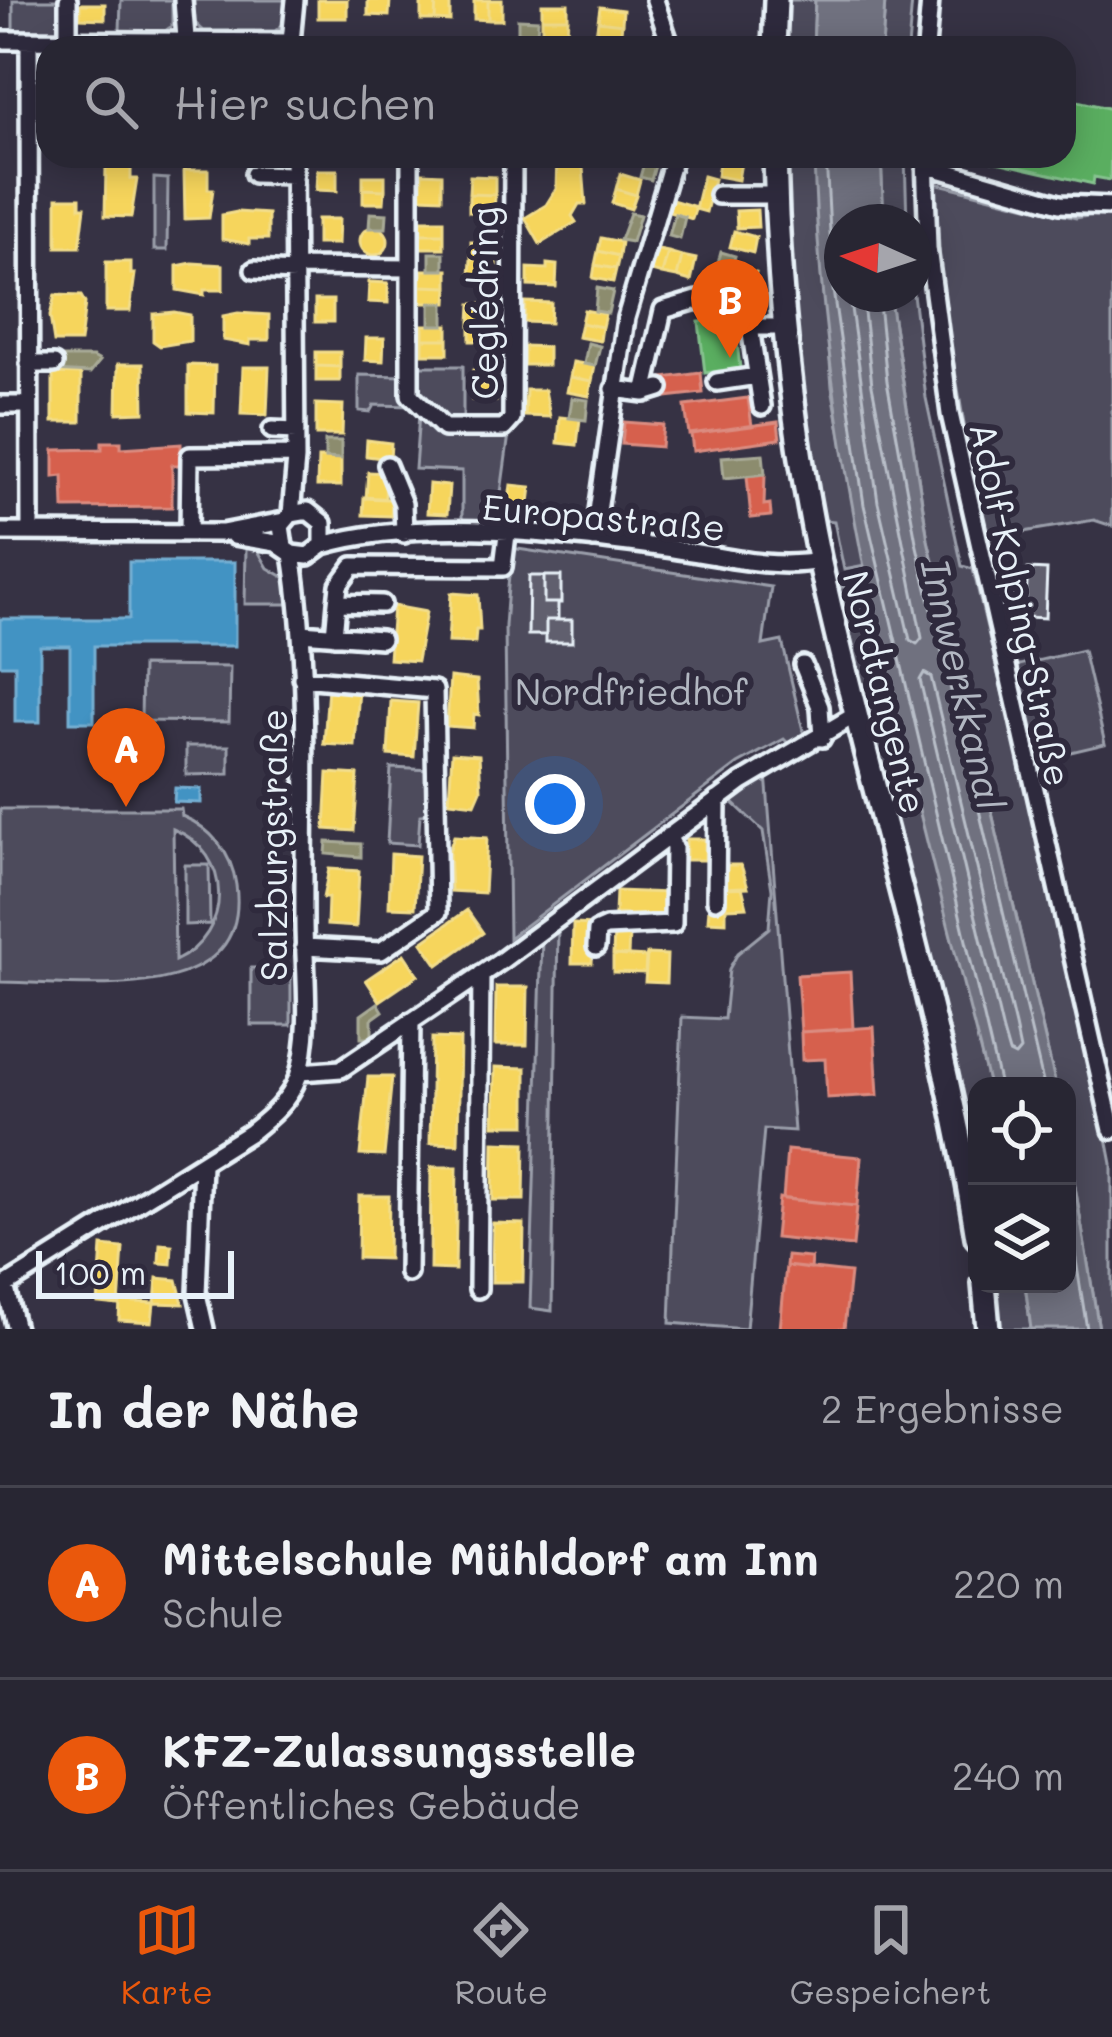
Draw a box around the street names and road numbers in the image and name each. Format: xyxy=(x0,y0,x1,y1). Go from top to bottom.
street label: Ceglédring xyxy=(460,207,507,399)
street label: Adolf-Kolping-Straße xyxy=(960,418,1084,790)
street label: Europastraße xyxy=(481,482,727,550)
street label: Nordtangente xyxy=(833,566,939,818)
street label: Salzburgstraße xyxy=(249,709,296,981)

